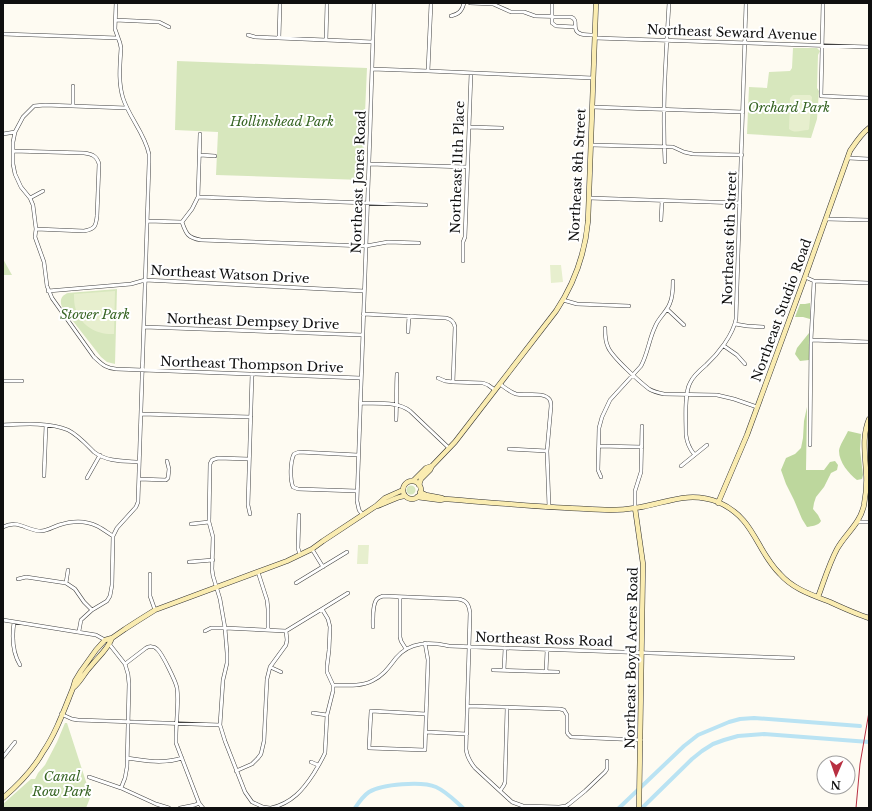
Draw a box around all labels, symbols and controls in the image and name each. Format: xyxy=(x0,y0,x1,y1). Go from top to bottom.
street label: Northeast Seward Avenue xyxy=(647,21,817,44)
park label: Orchard Park xyxy=(748,99,830,116)
street label: Northeast 11th Place xyxy=(447,100,468,234)
street label: Northeast 8th Street xyxy=(566,108,589,242)
street label: Northeast Jones Road xyxy=(348,110,369,254)
park label: Hollinshead Park xyxy=(229,113,334,130)
street label: Northeast 6th Street xyxy=(719,171,740,305)
street label: Northeast Studio Road xyxy=(748,236,815,384)
street label: Northeast Watson Drive xyxy=(150,262,310,287)
park label: Stover Park xyxy=(60,306,130,323)
street label: Northeast Dempsey Drive xyxy=(166,310,340,333)
street label: Northeast Thompson Drive xyxy=(160,353,344,376)
street label: Northeast Boyd Acres Road xyxy=(621,567,642,749)
street label: Northeast Ross Road xyxy=(475,629,613,650)
north arrow xyxy=(816,755,856,795)
park label: Canal Row Park xyxy=(31,768,92,800)
text: N xyxy=(830,778,841,792)

